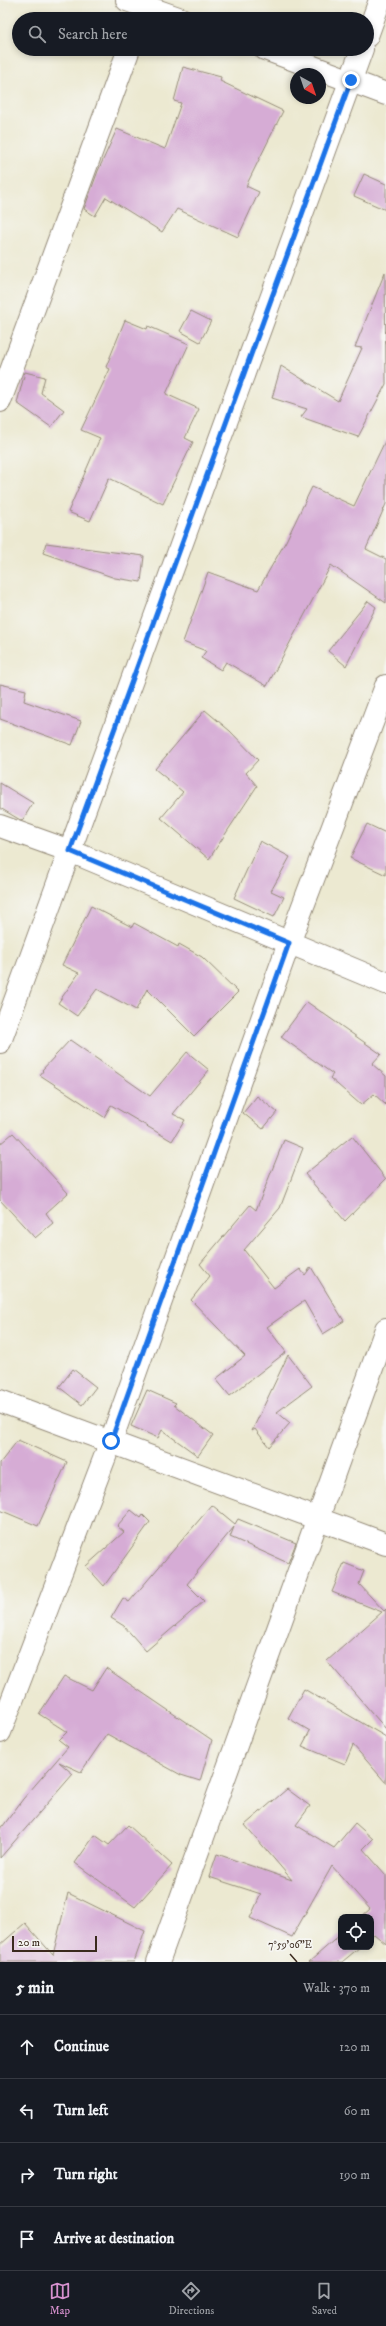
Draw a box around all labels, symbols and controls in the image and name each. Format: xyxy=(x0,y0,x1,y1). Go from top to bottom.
search box xyxy=(12,12,374,56)
icon: search xyxy=(26,23,48,45)
text: Search here xyxy=(58,25,127,44)
north arrow xyxy=(290,68,326,104)
route end xyxy=(342,71,360,89)
route start xyxy=(102,1432,120,1450)
map controls xyxy=(338,1914,374,1950)
button: locate xyxy=(338,1914,374,1950)
scale bar xyxy=(12,1934,97,1953)
text: 20 m xyxy=(18,1936,40,1950)
text: 7°59'06"E xyxy=(268,1939,312,1951)
text: 5 min xyxy=(16,1977,54,1999)
text: Walk · 370 m xyxy=(303,1980,370,1996)
icon: ahead xyxy=(16,2036,38,2058)
text: Continue xyxy=(54,2037,109,2056)
text: 120 m xyxy=(339,2039,370,2055)
icon: left xyxy=(16,2100,38,2122)
text: Turn left xyxy=(54,2101,108,2120)
text: 60 m xyxy=(344,2103,370,2119)
icon: right xyxy=(16,2164,38,2186)
text: Turn right xyxy=(54,2165,117,2184)
text: 190 m xyxy=(339,2167,370,2183)
icon: arrive xyxy=(16,2228,38,2250)
text: Arrive at destination xyxy=(54,2229,174,2248)
tab: Map xyxy=(49,2280,71,2318)
tab: Directions xyxy=(169,2280,214,2318)
tab: Saved xyxy=(312,2280,337,2318)

